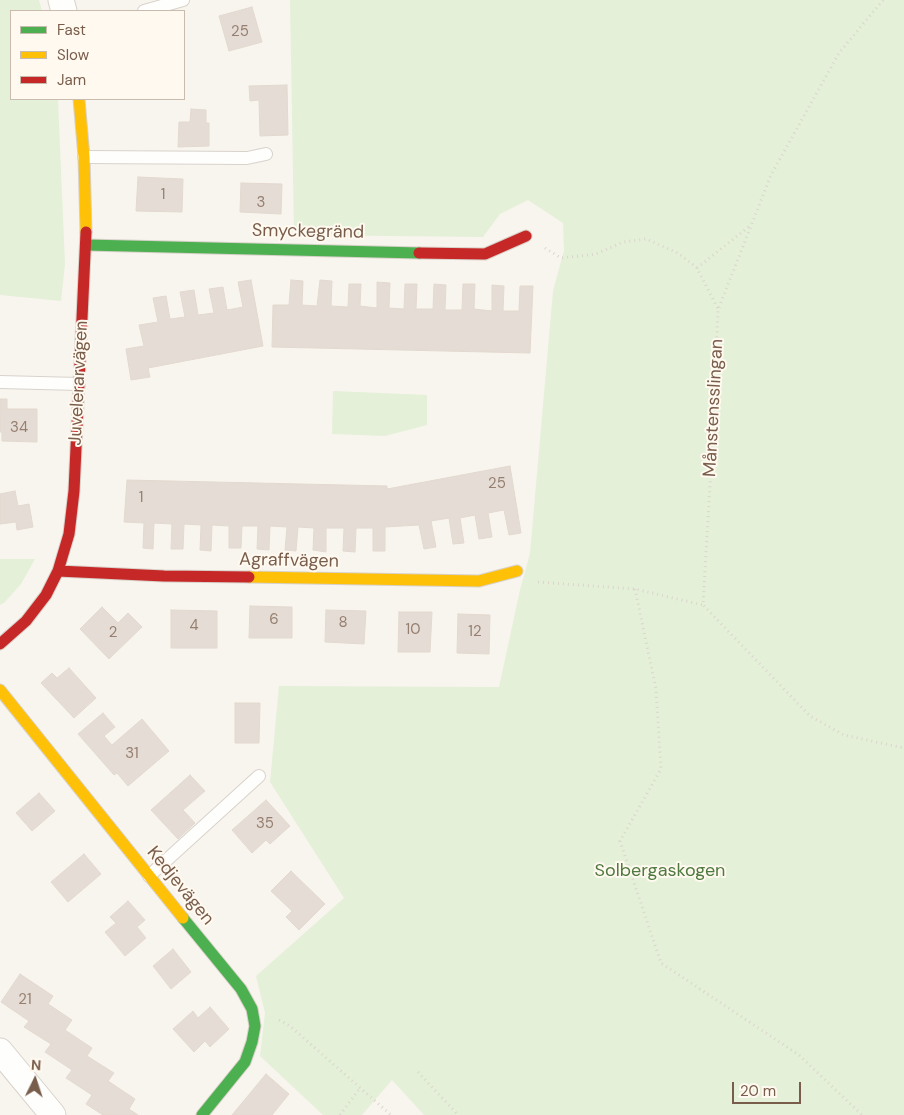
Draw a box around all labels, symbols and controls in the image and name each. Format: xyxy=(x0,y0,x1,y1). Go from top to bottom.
legend xyxy=(10,10,185,100)
text: Fast xyxy=(57,20,86,40)
house number: 25 xyxy=(231,23,249,41)
text: Slow xyxy=(57,45,89,65)
text: Jam xyxy=(57,70,86,90)
house number: 1 xyxy=(161,186,165,204)
house number: 3 xyxy=(257,194,265,212)
street label: Smyckegränd xyxy=(252,220,364,244)
street label: Juvelerarvägen xyxy=(65,320,93,446)
street label: Månstensslingan xyxy=(700,338,728,478)
house number: 34 xyxy=(10,419,28,437)
house number: 25 xyxy=(488,475,506,493)
house number: 1 xyxy=(139,489,143,507)
street label: Agraffvägen xyxy=(239,549,339,573)
house number: 6 xyxy=(269,611,279,629)
house number: 8 xyxy=(338,614,348,632)
house number: 4 xyxy=(189,617,199,635)
house number: 10 xyxy=(406,621,420,639)
house number: 12 xyxy=(468,623,482,641)
house number: 2 xyxy=(109,624,117,642)
house number: 31 xyxy=(125,745,139,763)
house number: 35 xyxy=(256,815,274,833)
street label: Kedjevägen xyxy=(142,842,218,930)
park label: Solbergaskogen xyxy=(595,860,725,882)
house number: 21 xyxy=(18,991,32,1009)
north arrow xyxy=(10,1055,60,1105)
text: N xyxy=(30,1056,42,1074)
scale bar xyxy=(734,1072,803,1104)
text: 20 m xyxy=(740,1081,776,1101)

